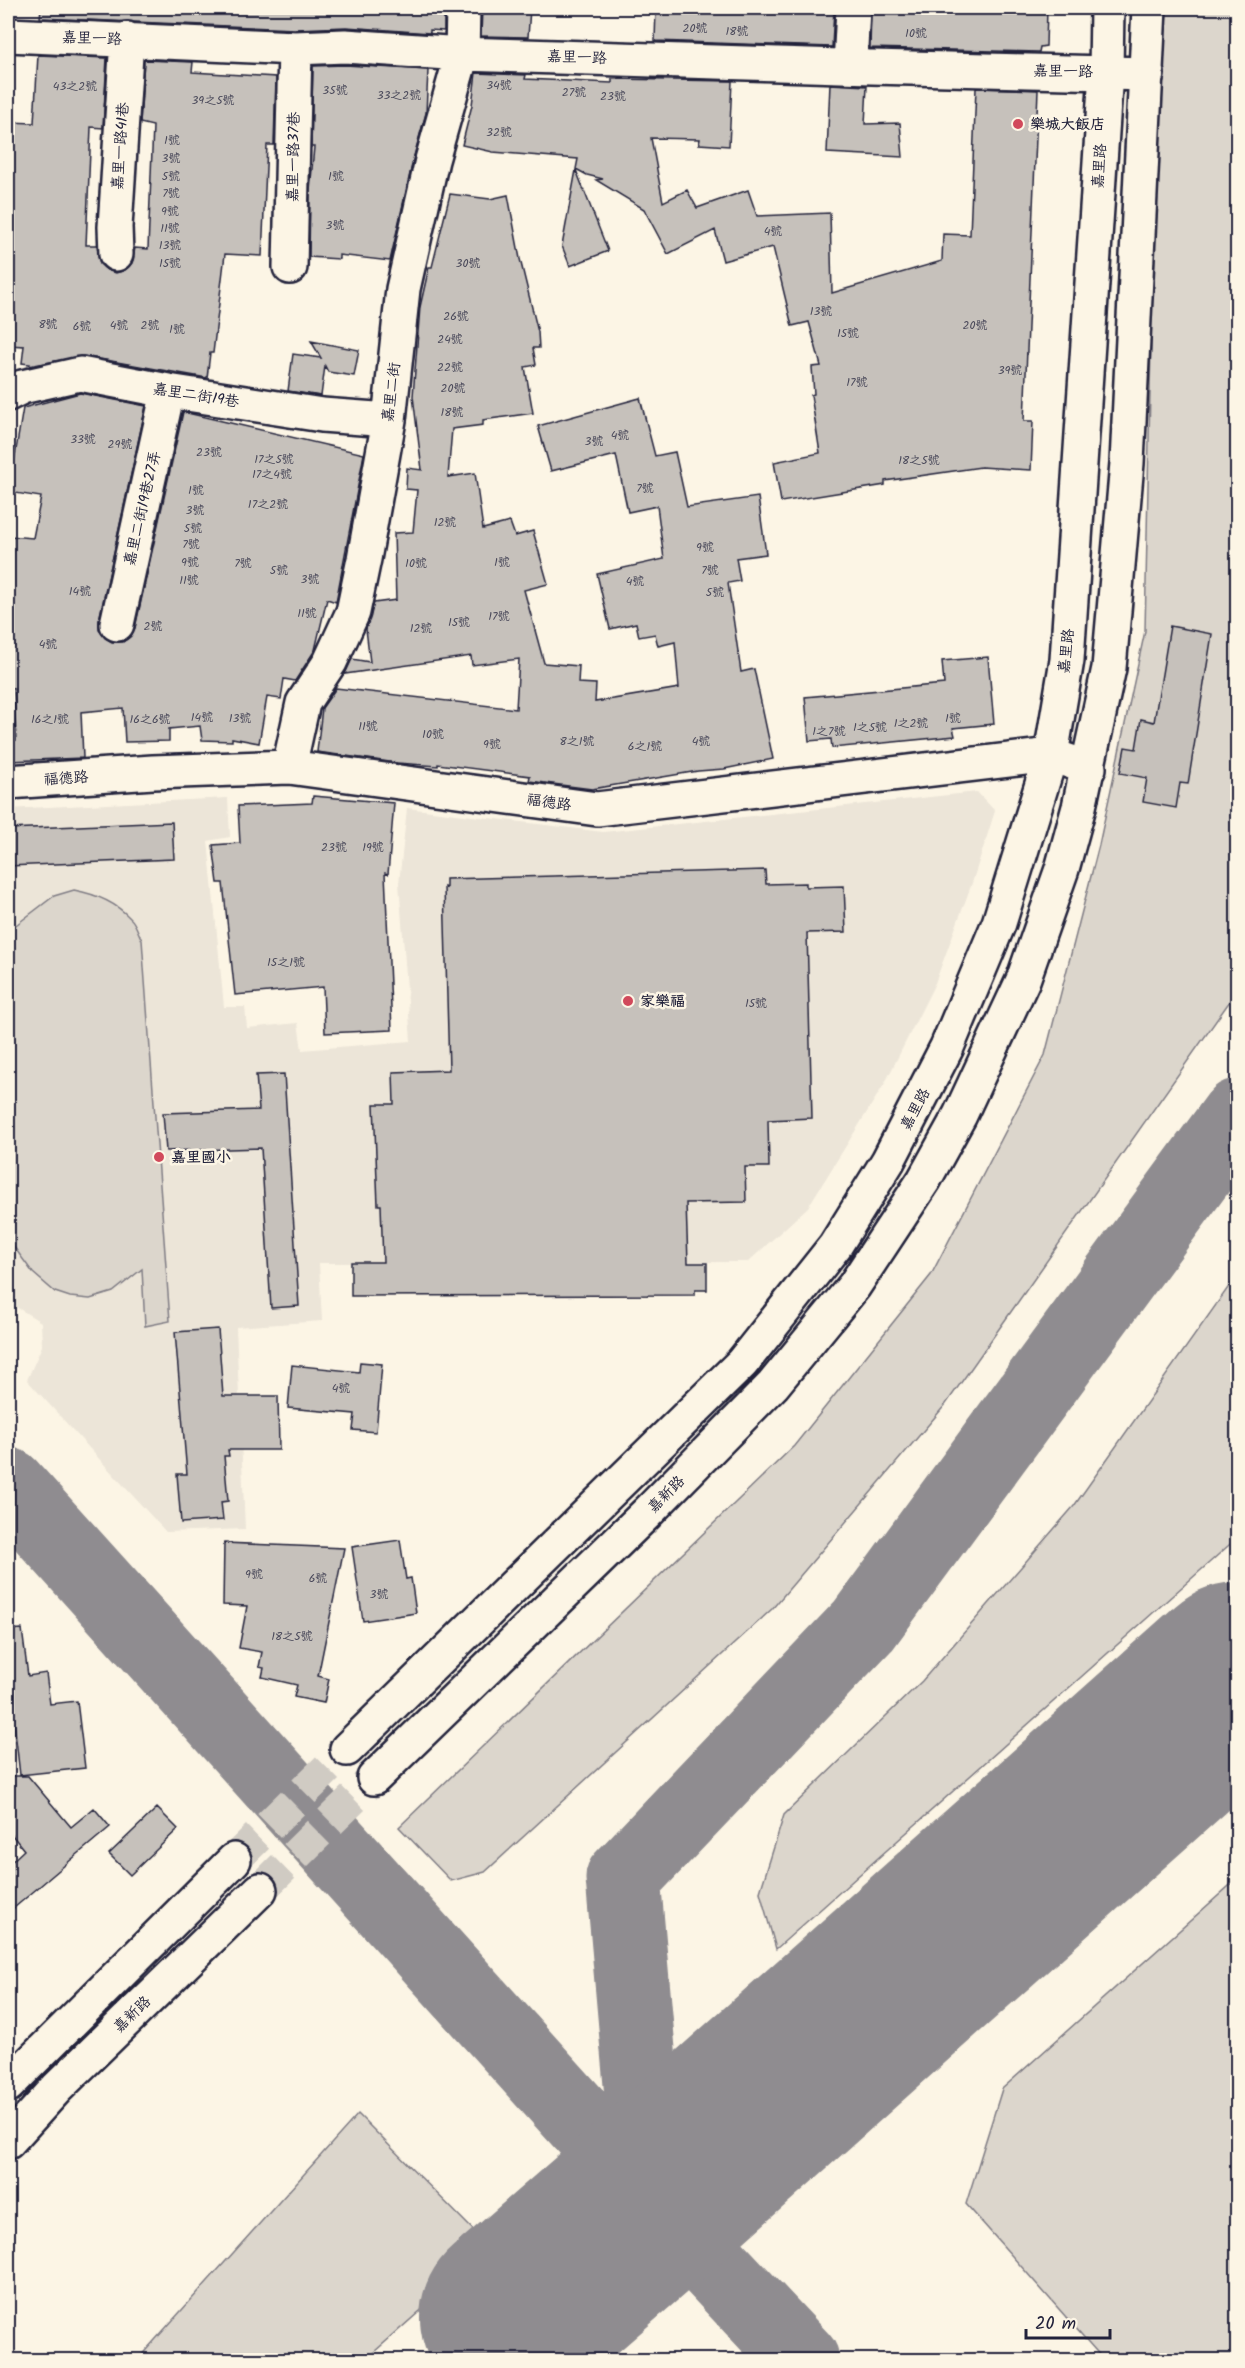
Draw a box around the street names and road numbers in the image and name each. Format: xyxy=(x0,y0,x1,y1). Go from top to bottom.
street label: 嘉里一路 xyxy=(62,26,122,52)
street label: 嘉里一路 xyxy=(547,45,607,71)
street label: 嘉里一路 xyxy=(1033,59,1093,85)
street label: 嘉里一路41巷 xyxy=(106,101,136,191)
street label: 嘉里一路37巷 xyxy=(281,112,307,202)
street label: 嘉里路 xyxy=(1086,143,1114,189)
street label: 嘉里二街 xyxy=(376,361,408,423)
street label: 嘉里二街19巷 xyxy=(151,377,241,415)
street label: 嘉里二街19巷27弄 xyxy=(118,448,168,568)
street label: 嘉里路 xyxy=(1053,627,1081,675)
street label: 福德路 xyxy=(43,765,89,793)
street label: 福德路 xyxy=(525,788,573,818)
street label: 嘉里路 xyxy=(895,1084,937,1135)
street label: 嘉新路 xyxy=(642,1470,691,1519)
street label: 嘉新路 xyxy=(108,1990,157,2039)

